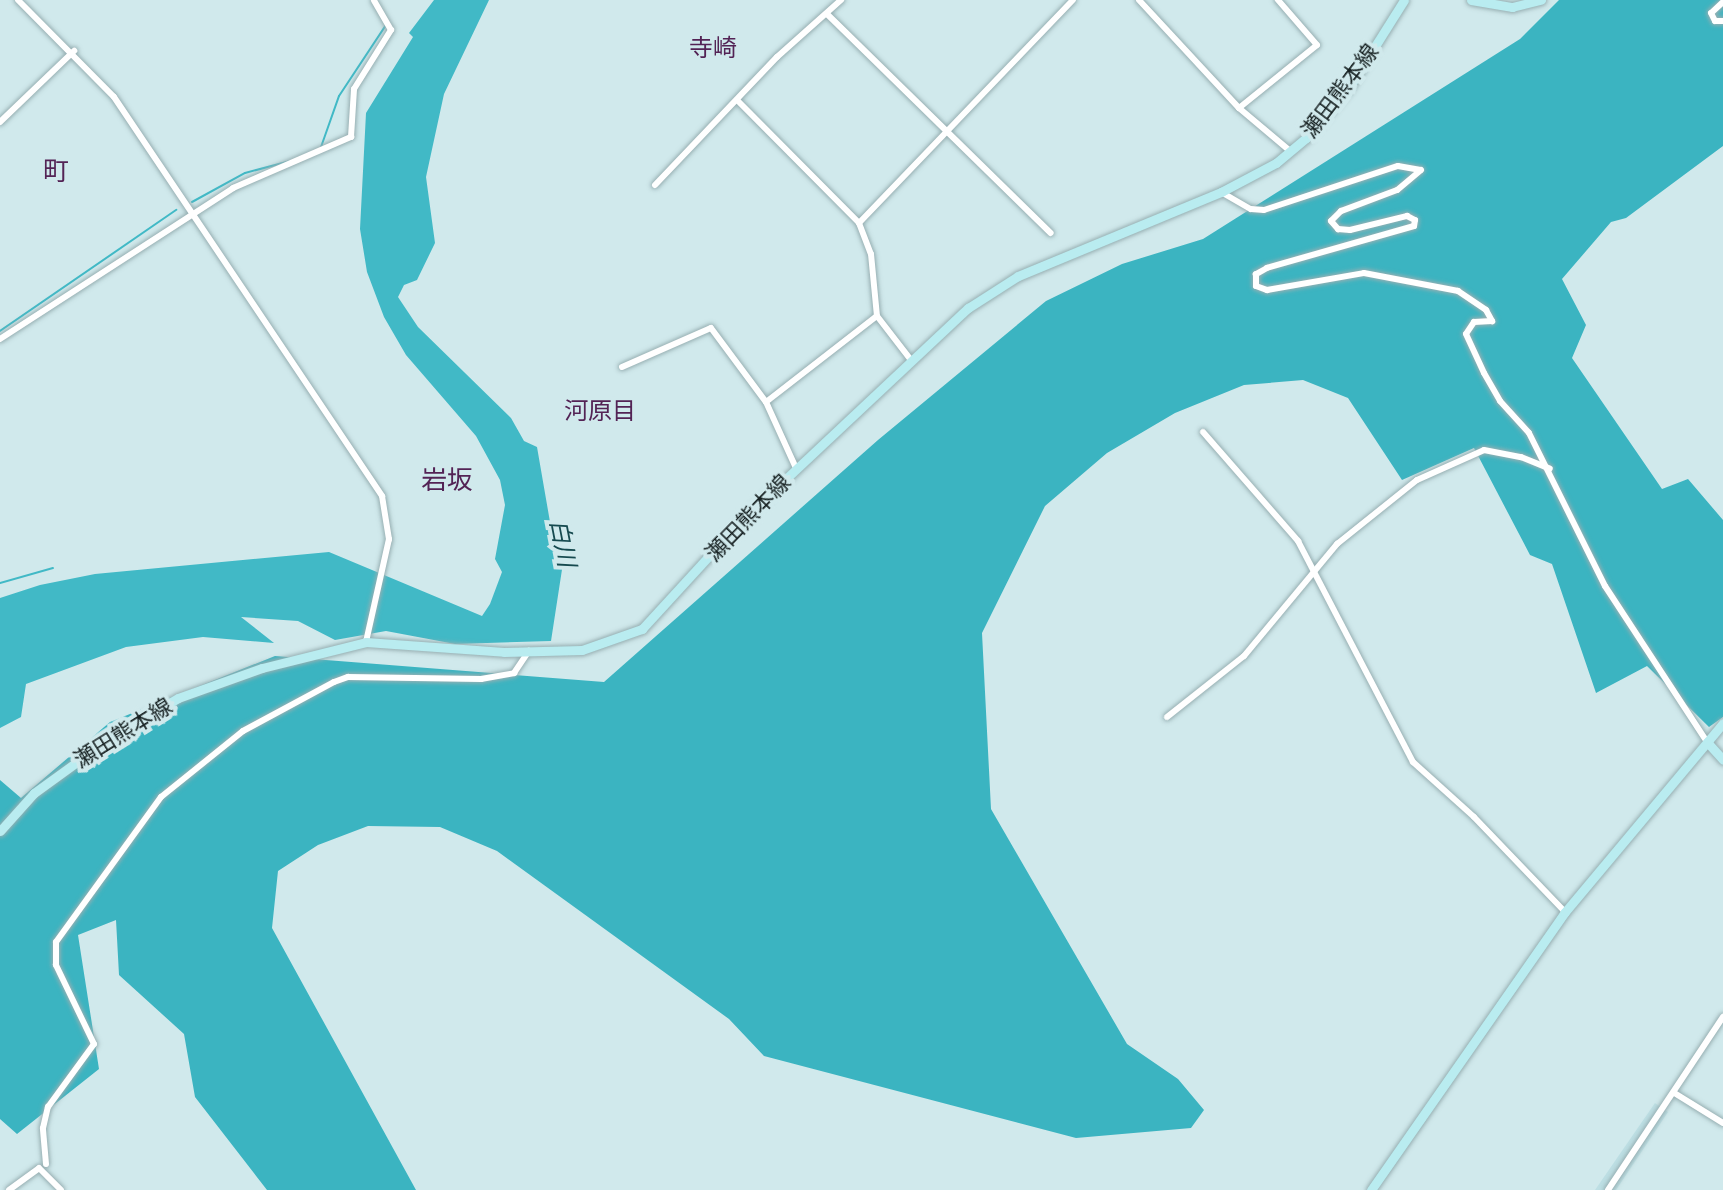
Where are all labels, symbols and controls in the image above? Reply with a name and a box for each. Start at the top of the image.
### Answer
district label: 寺崎 [689,34,737,62]
street label: 瀬田熊本線 [1296,39,1384,143]
district label: 町 [43,156,69,188]
district label: 河原目 [564,397,636,425]
district label: 岩坂 [421,465,473,497]
street label: 瀬田熊本線 [700,469,796,567]
water label: 白川 [544,517,582,569]
street label: 瀬田熊本線 [69,693,177,773]

